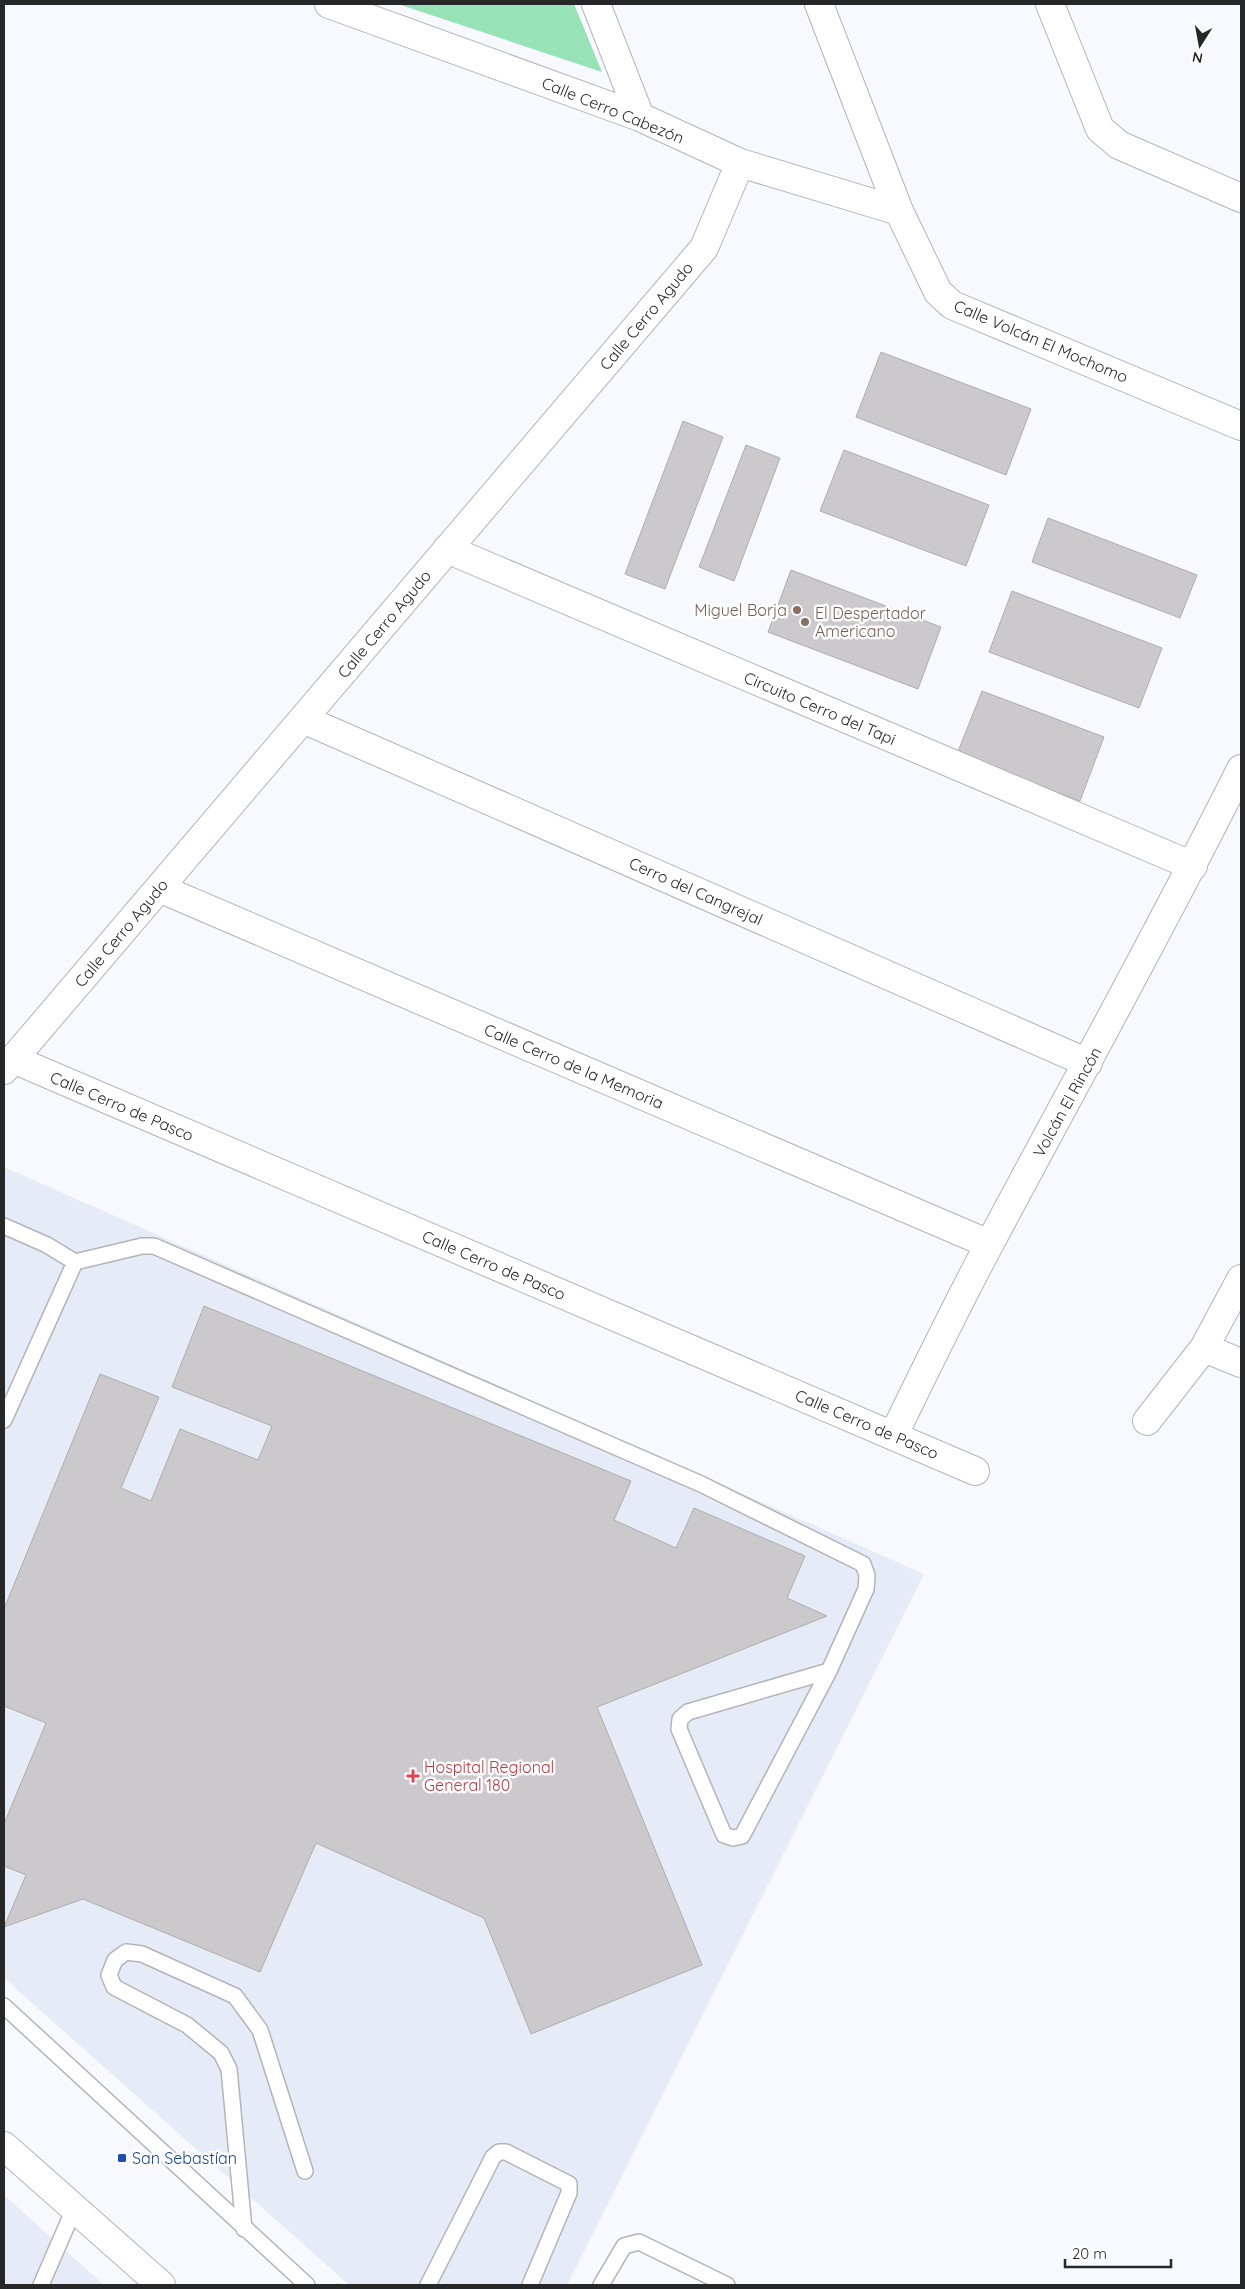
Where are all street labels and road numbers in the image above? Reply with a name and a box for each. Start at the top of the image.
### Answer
street label: Calle Cerro Cabezón [539,72,687,148]
street label: Calle Cerro Agudo [595,258,697,374]
street label: Calle Volcán El Mochomo [951,295,1131,387]
street label: Calle Cerro Agudo [333,566,435,682]
street label: Circuito Cerro del Tapi [741,667,899,749]
street label: Cerro del Cangrejal [626,853,766,929]
street label: Calle Cerro Agudo [70,875,172,991]
street label: Calle Cerro de la Memoria [481,1019,667,1113]
street label: Volcán El Rincón [1028,1043,1106,1161]
street label: Calle Cerro de Pasco [47,1067,197,1145]
street label: Calle Cerro de Pasco [419,1226,569,1304]
street label: Calle Cerro de Pasco [792,1385,942,1463]

